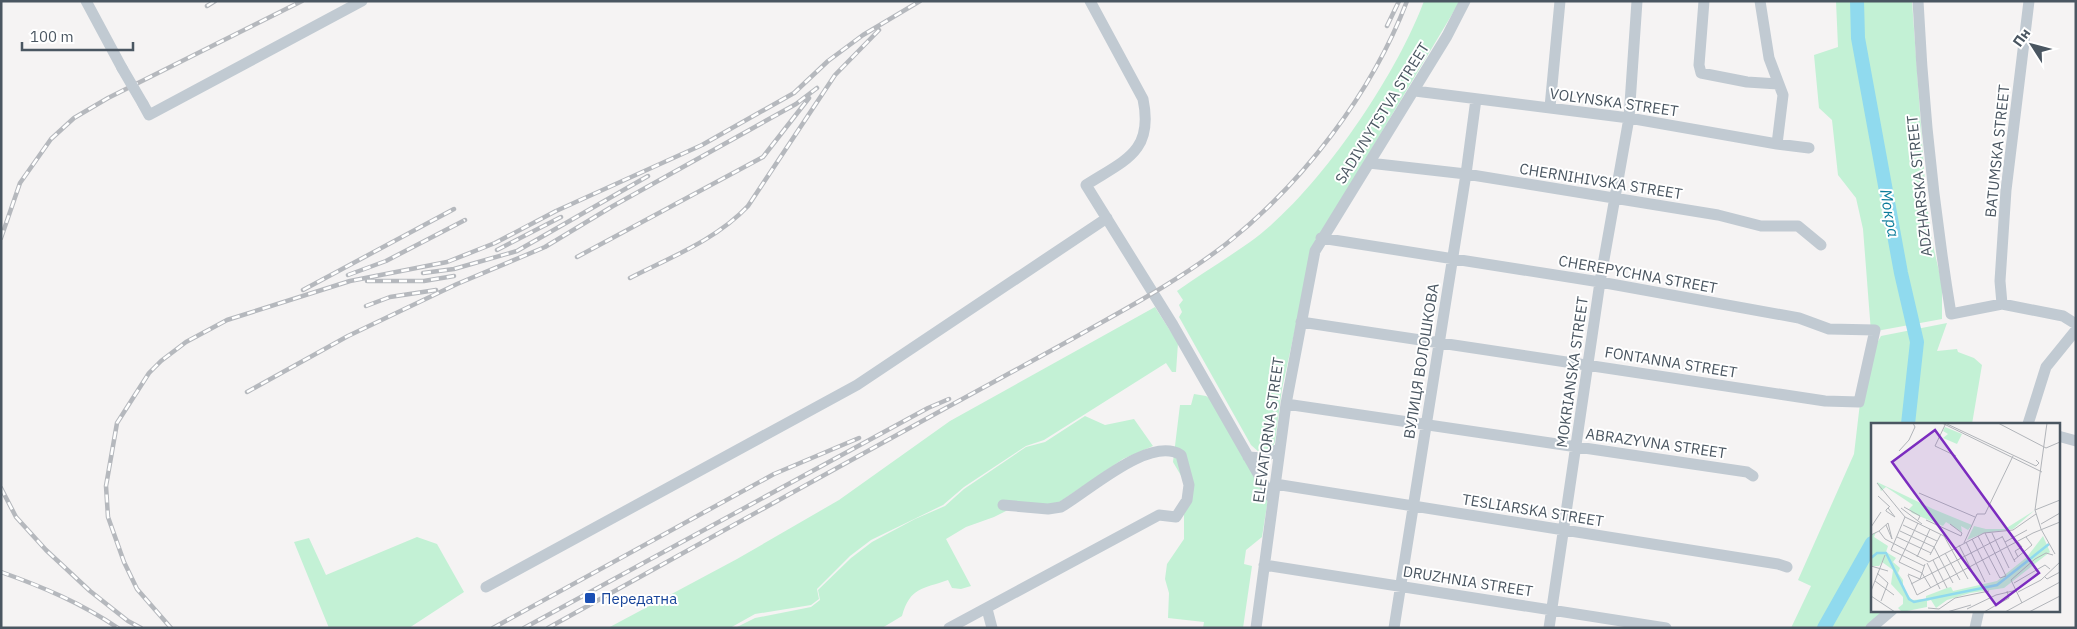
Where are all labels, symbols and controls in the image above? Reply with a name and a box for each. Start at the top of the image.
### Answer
scale bar [22,20,134,52]
north arrow [2007,20,2057,70]
text: Пн [2009,25,2034,50]
text: 100 m [30,27,74,46]
street label: SADIVNYTSTVA STREET [1331,38,1434,187]
street label: BATUMSKA STREET [1981,83,2013,218]
street label: VOLYNSKA STREET [1548,84,1680,120]
street label: ADZHARSKA STREET [1902,114,1936,258]
street label: CHERNIHIVSKA STREET [1518,159,1684,203]
water label: Мокра [1876,187,1904,239]
street label: CHEREPYCHNA STREET [1557,251,1719,297]
street label: ВУЛИЦЯ ВОЛОШКОВА [1399,281,1443,440]
street label: MOKRIANSKA STREET [1552,295,1592,449]
street label: FONTANNA STREET [1603,342,1739,382]
street label: ELEVATORNA STREET [1248,355,1288,504]
inset map [1871,423,2060,612]
street label: ABRAZYVNA STREET [1584,424,1728,462]
street label: TESLIARSKA STREET [1461,489,1605,531]
street label: DRUZHNIA STREET [1402,561,1535,601]
place label: Передатна [601,589,677,608]
marker: Передатна [583,591,597,605]

